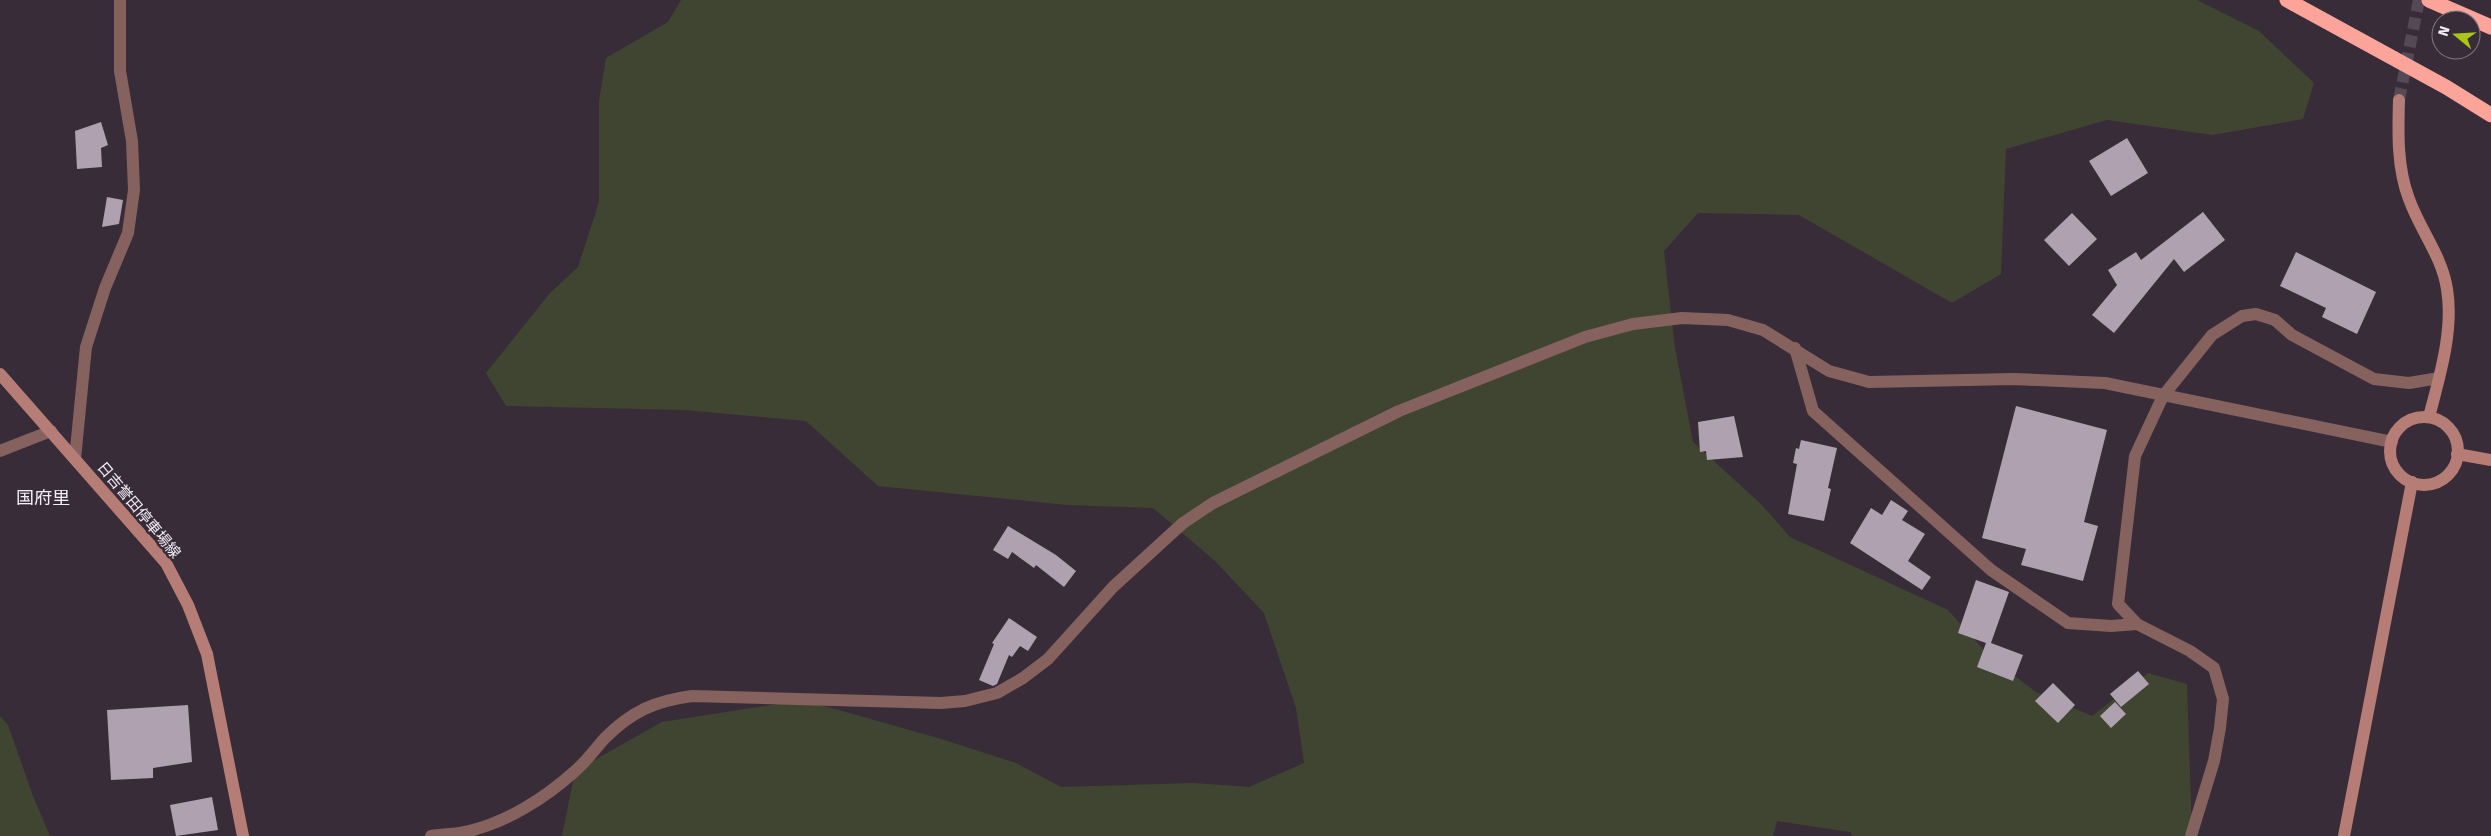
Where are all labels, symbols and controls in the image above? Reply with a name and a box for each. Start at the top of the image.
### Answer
north arrow [2431,10,2481,60]
text: N [2435,24,2454,38]
street label: 日吉誉田停車場線 [94,458,184,562]
district label: 国府里 [16,487,70,509]

